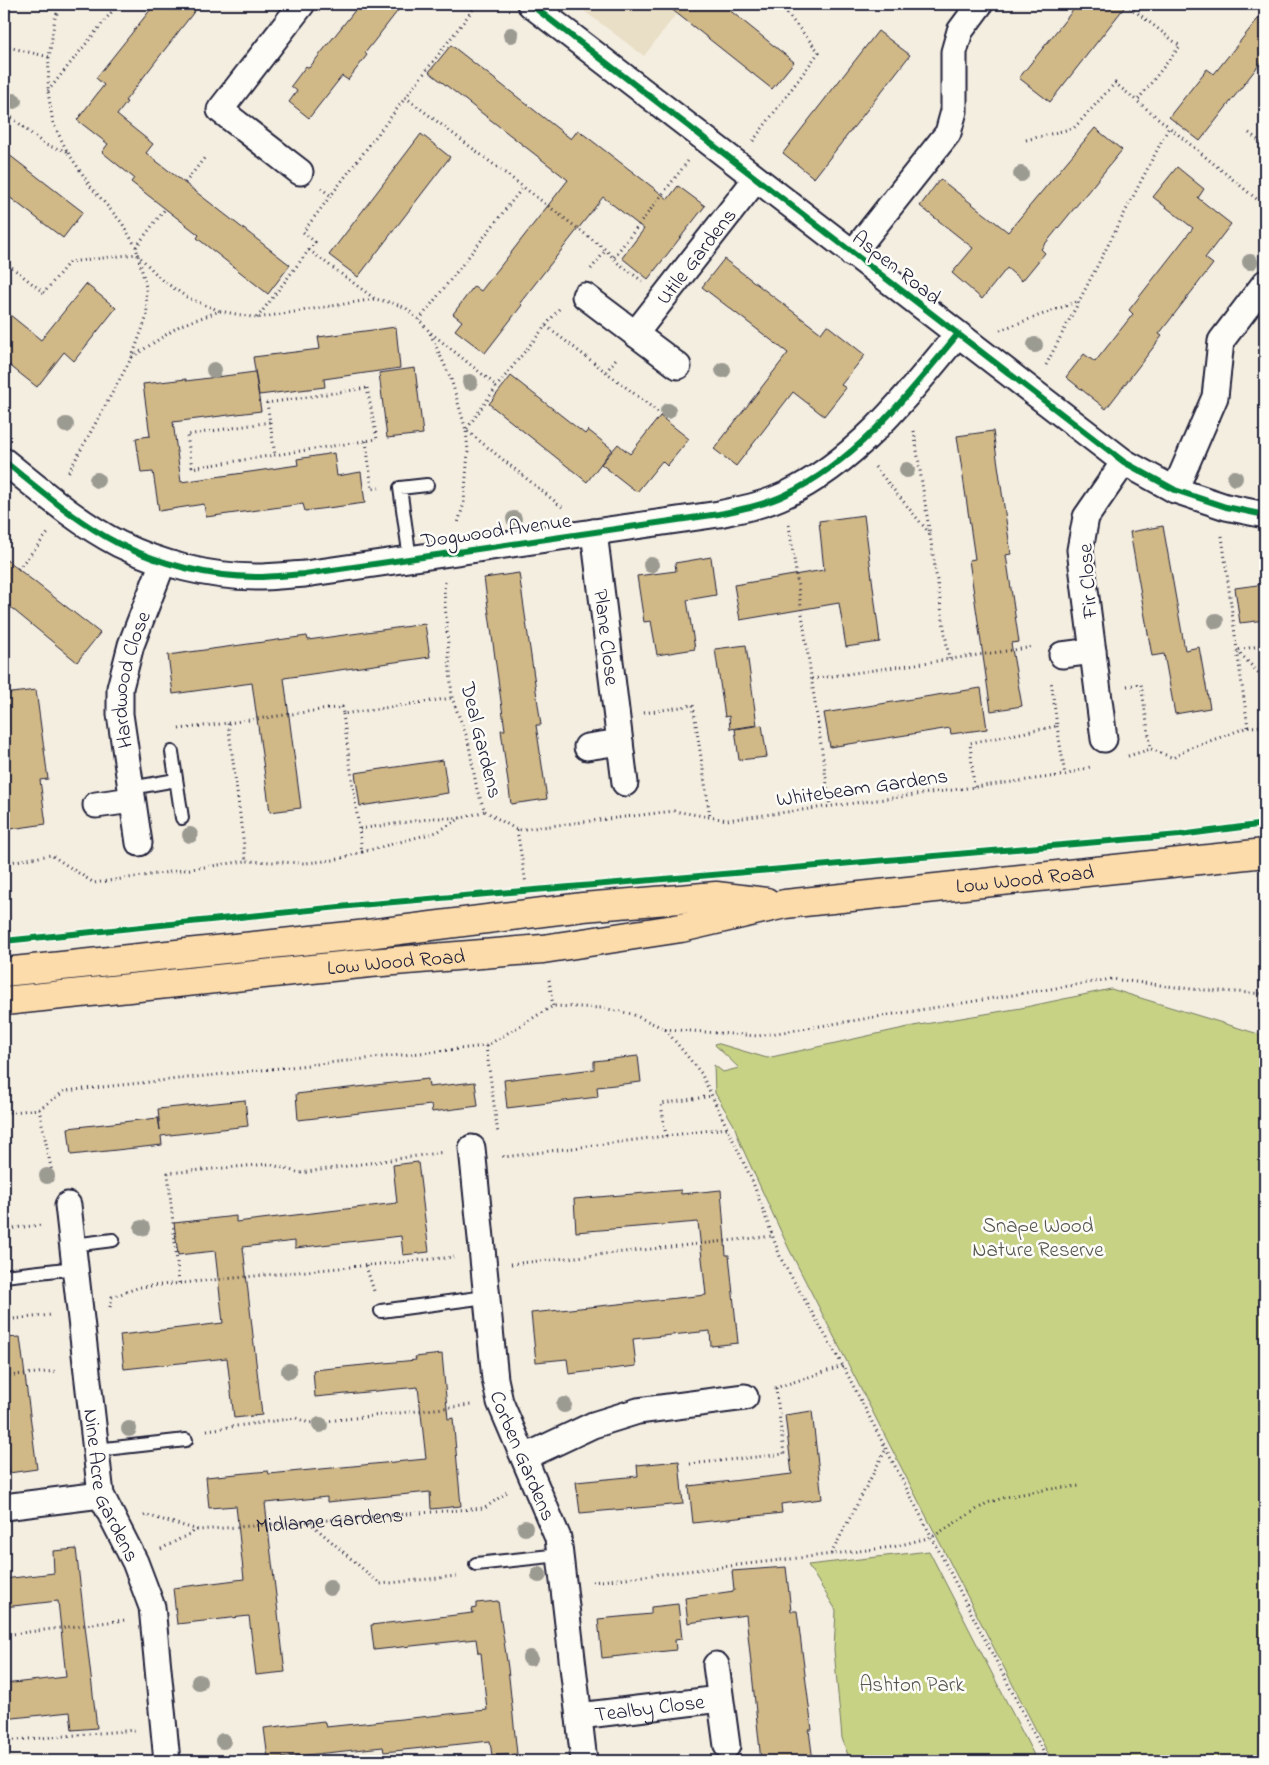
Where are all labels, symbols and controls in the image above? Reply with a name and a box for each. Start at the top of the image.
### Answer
street label: Utile Gardens [650,202,745,312]
street label: Aspen Road [845,224,947,313]
street label: Dogwood Avenue [418,507,574,559]
street label: Fir Close [1071,542,1107,620]
street label: Plane Close [584,588,626,688]
street label: Hardwood Close [106,607,160,750]
street label: Deal Gardens [451,679,509,801]
street label: Whitebeam Gardens [774,762,950,816]
street label: Low Wood Road [954,858,1096,903]
street label: Low Wood Road [326,942,467,984]
park label: Snape Wood Nature Reserve [972,1212,1104,1266]
street label: Corben Gardens [481,1389,562,1526]
street label: Nine Acre Gardens [74,1407,146,1568]
street label: Midlame Gardens [255,1501,404,1543]
park label: Ashton Park [859,1671,965,1701]
street label: Tealby Close [593,1688,707,1731]

